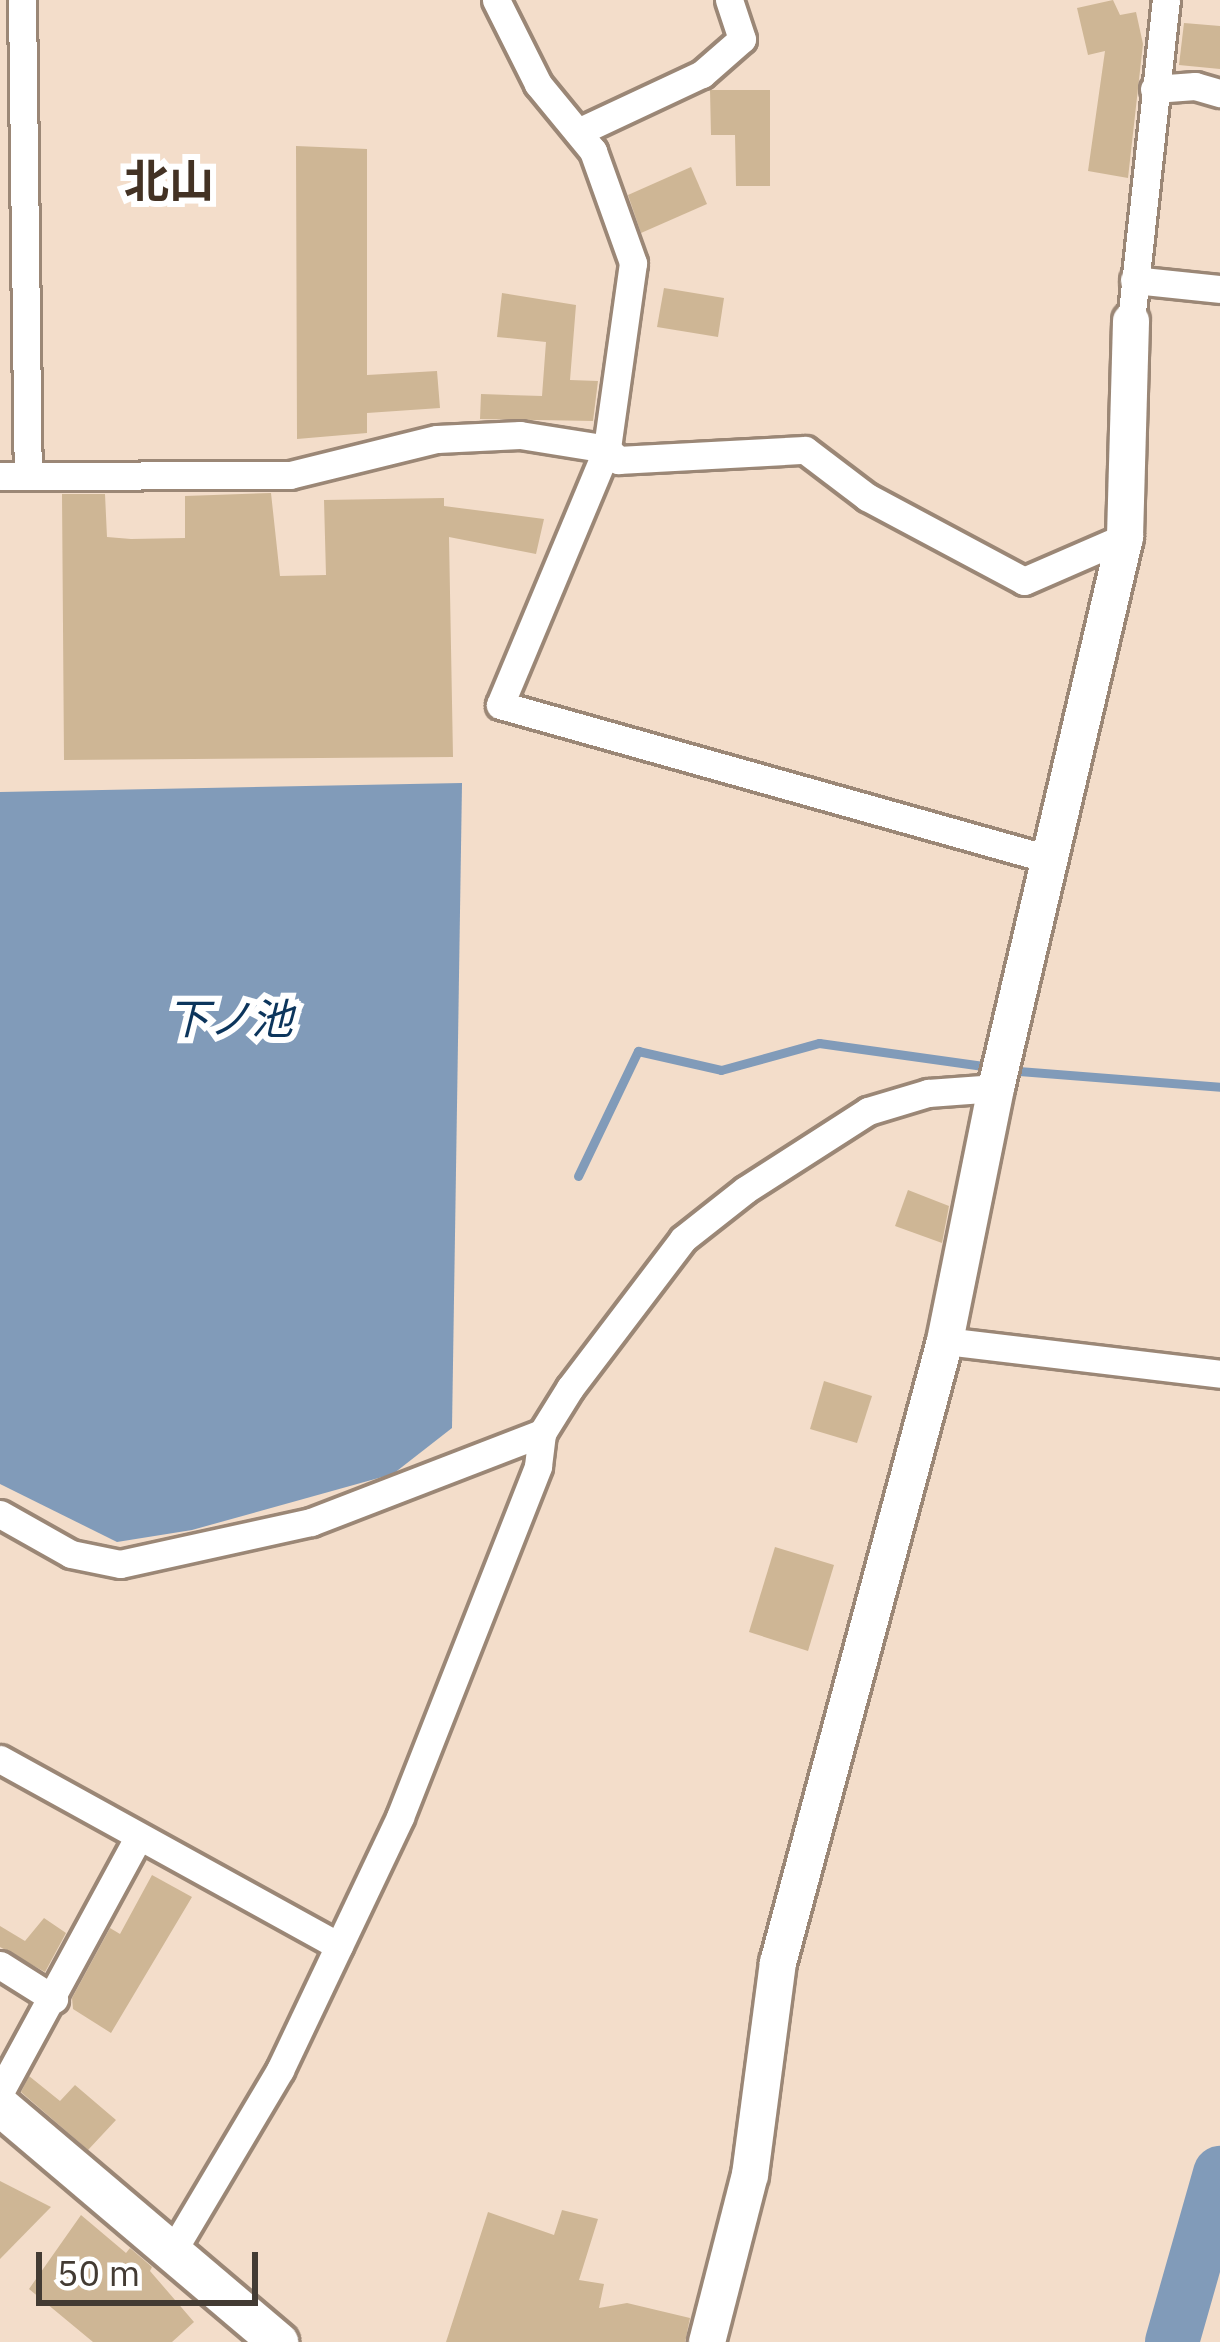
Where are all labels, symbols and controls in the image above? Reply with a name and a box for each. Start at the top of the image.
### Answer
district label: 北山 [124,154,214,208]
water label: 下ノ池 [167,994,293,1044]
scale bar [42,2228,264,2302]
text: 50 m [57,2249,140,2296]

